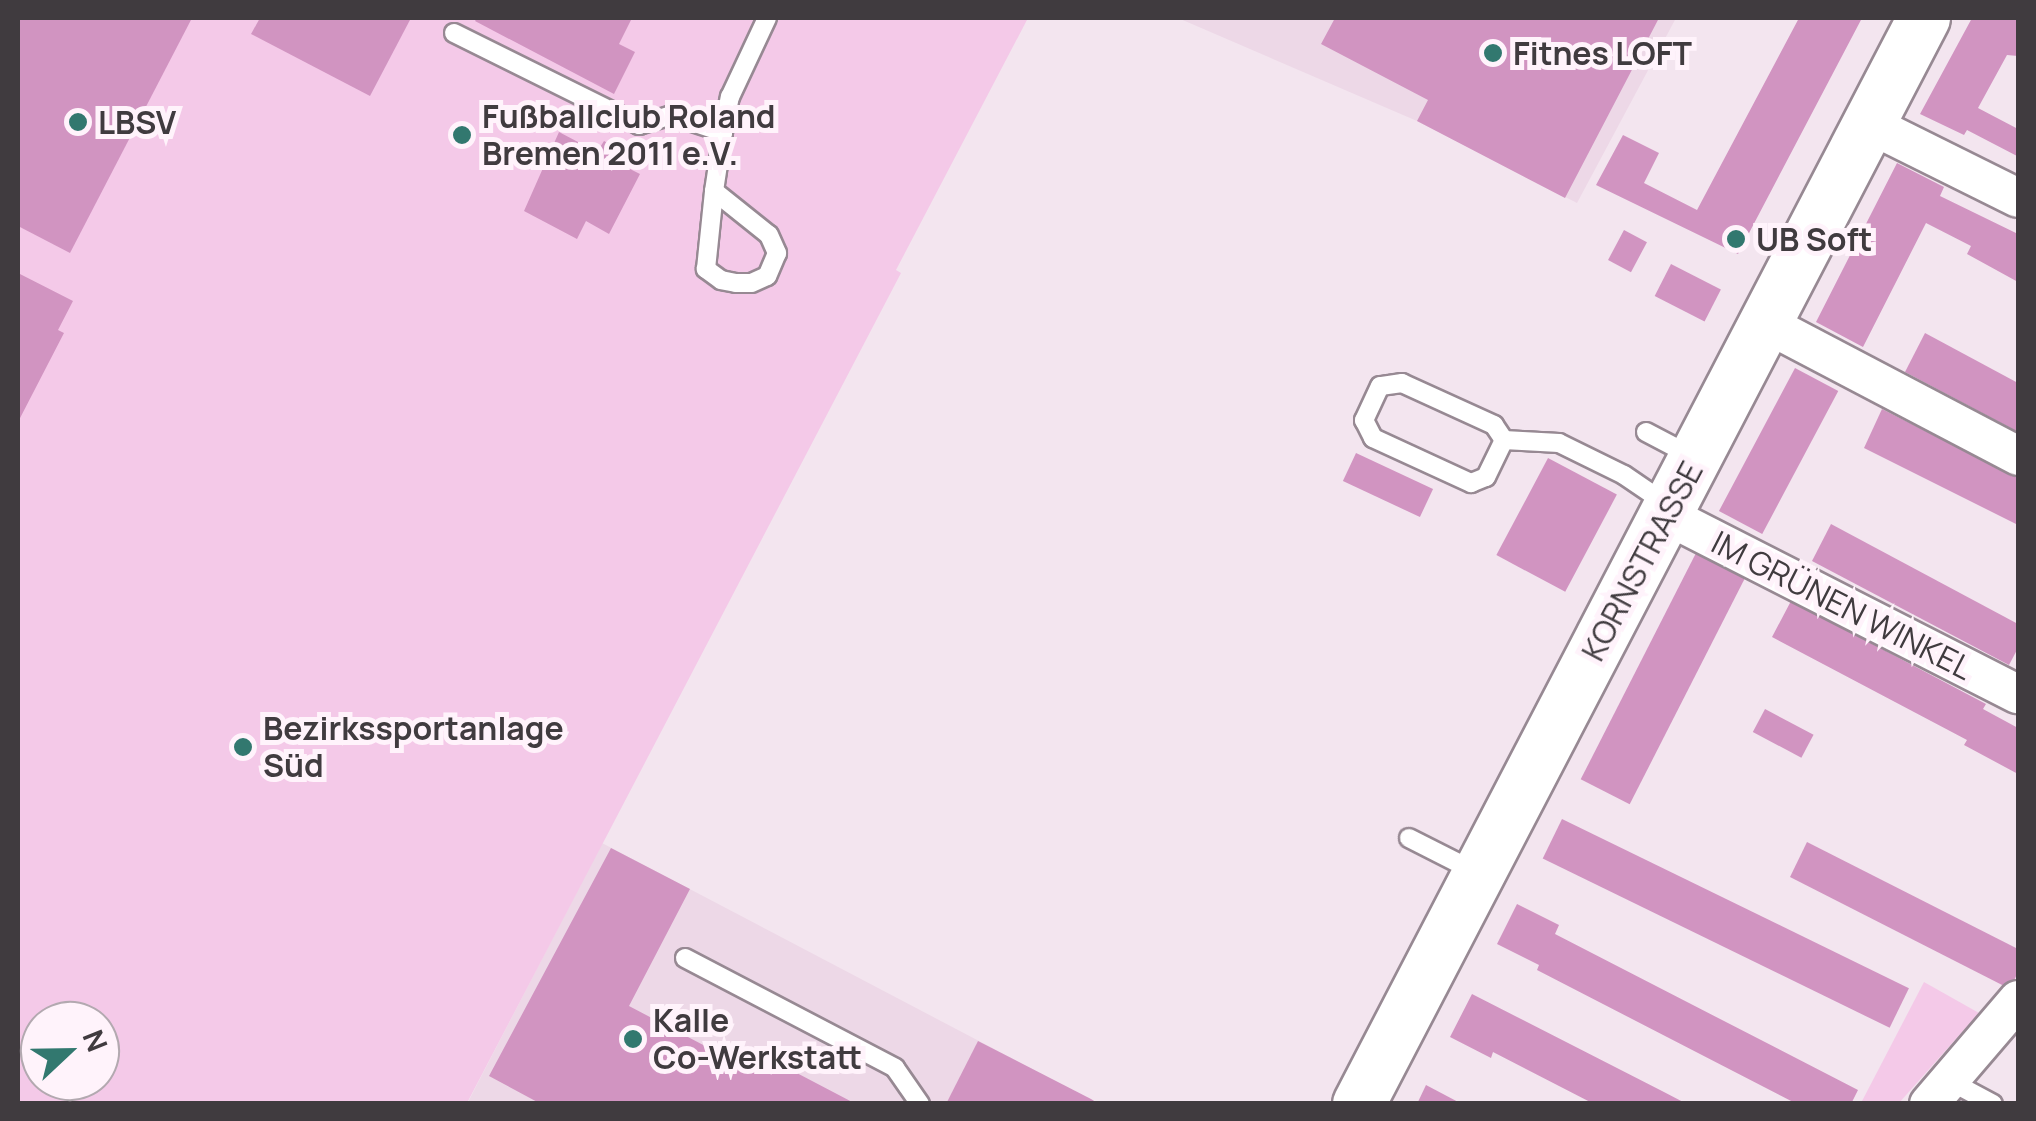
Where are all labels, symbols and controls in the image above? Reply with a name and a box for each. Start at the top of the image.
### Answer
place label: Fitnes LOFT [1513,34,1692,72]
marker: Fitnes LOFT [1482,42,1504,64]
place label: Fußballclub Roland Bremen 2011 e.V. [482,98,776,173]
place label: LBSV [98,103,176,141]
marker: LBSV [67,111,89,133]
marker: Fußballclub Roland Bremen 2011 e.V. [451,124,473,146]
place label: UB Soft [1756,220,1872,258]
marker: UB Soft [1725,228,1747,250]
street label: KORNSTRASSE [1573,455,1711,667]
street label: IM GRÜNEN WINKEL [1705,523,1979,687]
place label: Bezirkssportanlage Süd [263,710,564,785]
marker: Bezirkssportanlage Süd [232,736,254,758]
north arrow [20,1001,120,1101]
place label: Kalle Co-Werkstatt [653,1002,862,1077]
text: N [75,1024,117,1057]
marker: Kalle Co-Werkstatt [622,1028,644,1050]

